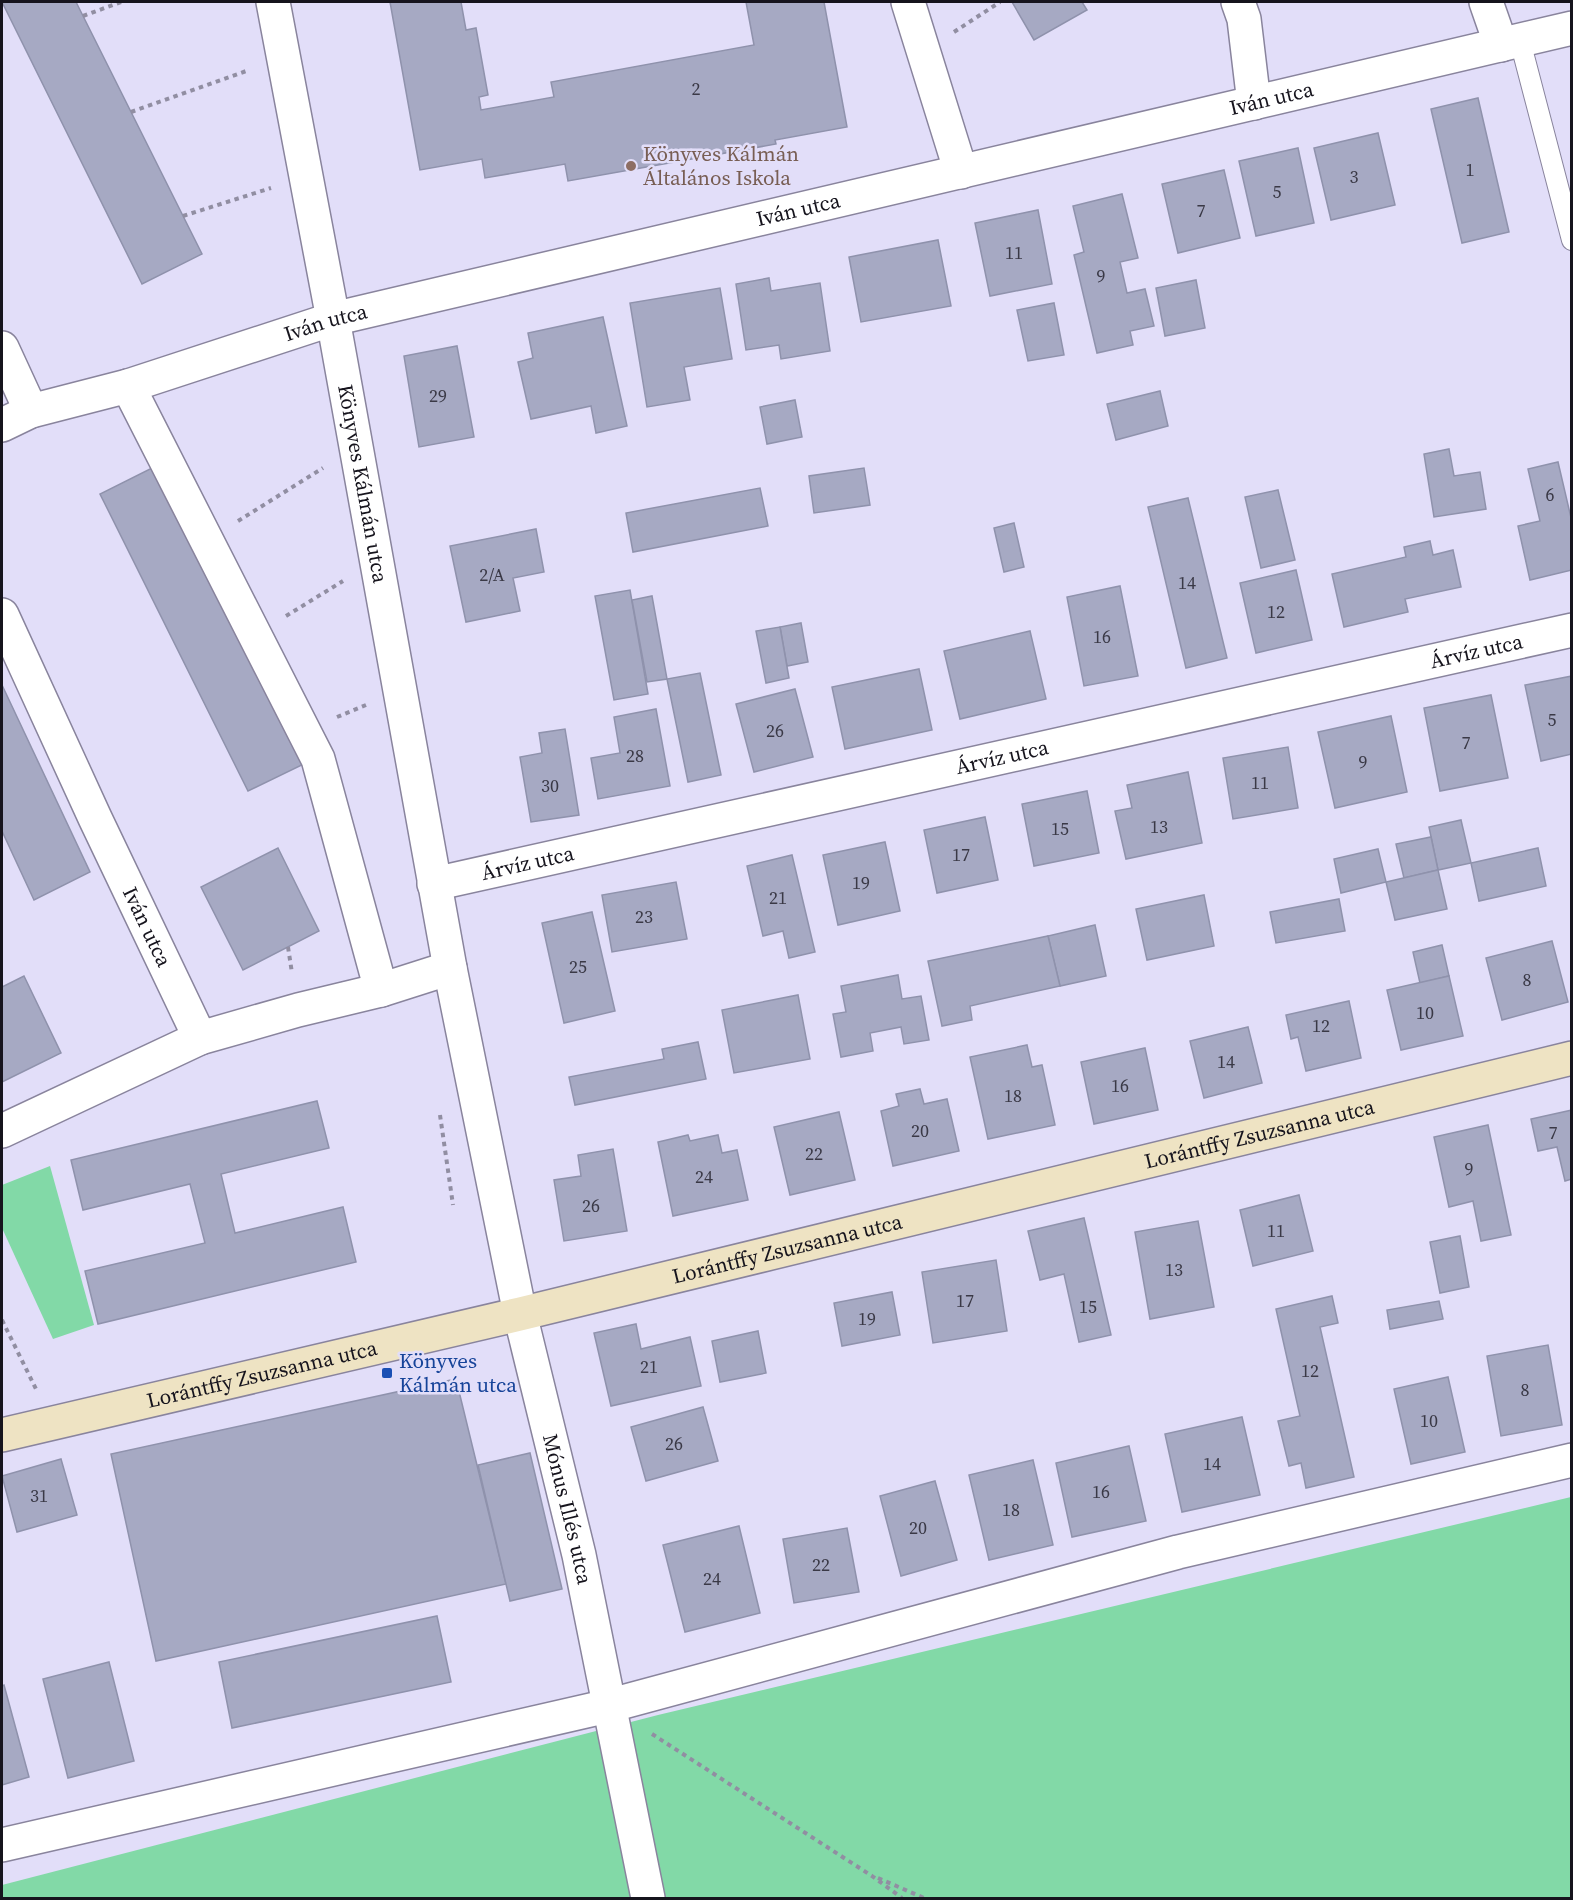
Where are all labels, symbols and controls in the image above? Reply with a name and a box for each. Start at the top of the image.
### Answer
street label: Iván utca [1226,74,1317,122]
house number: 2 [692,76,701,101]
place label: Könyves Kálmán Általános Iskola [643,139,799,192]
house number: 1 [1466,157,1475,182]
marker: Könyves Kálmán Általános Iskola [624,159,638,173]
house number: 3 [1350,164,1359,189]
house number: 5 [1273,179,1282,204]
street label: Iván utca [753,185,843,233]
house number: 7 [1197,198,1206,223]
house number: 11 [1005,240,1023,265]
house number: 9 [1097,263,1106,288]
street label: Iván utca [280,296,370,348]
street label: Könyves Kálmán utca [331,382,395,585]
house number: 29 [429,383,447,408]
house number: 6 [1546,482,1555,507]
house number: 2/A [479,562,505,587]
house number: 14 [1178,570,1196,595]
house number: 12 [1267,599,1285,624]
house number: 16 [1093,624,1111,649]
street label: Árvíz utca [1427,626,1526,675]
house number: 5 [1548,707,1557,732]
house number: 26 [766,718,784,743]
house number: 7 [1462,730,1471,755]
street label: Árvíz utca [953,732,1051,781]
house number: 28 [626,743,644,768]
house number: 9 [1359,749,1368,774]
house number: 11 [1251,770,1269,795]
house number: 30 [541,773,559,798]
house number: 13 [1150,814,1168,839]
house number: 15 [1051,816,1069,841]
street label: Árvíz utca [478,838,577,887]
house number: 17 [952,842,970,867]
house number: 19 [852,870,870,895]
street label: Iván utca [116,882,179,972]
house number: 21 [769,885,787,910]
house number: 23 [635,904,653,929]
house number: 25 [569,954,587,979]
house number: 8 [1523,967,1532,992]
house number: 10 [1416,1000,1434,1025]
house number: 12 [1312,1013,1330,1038]
house number: 14 [1217,1049,1235,1074]
house number: 16 [1111,1073,1129,1098]
house number: 18 [1004,1083,1022,1108]
street label: Lorántffy Zsuzsanna utca [1141,1092,1378,1176]
house number: 20 [911,1118,929,1143]
house number: 7 [1549,1120,1558,1145]
house number: 22 [805,1141,823,1166]
house number: 9 [1465,1156,1474,1181]
house number: 24 [695,1164,713,1189]
house number: 26 [582,1193,600,1218]
street label: Lorántffy Zsuzsanna utca [669,1206,905,1290]
house number: 11 [1267,1218,1285,1243]
house number: 13 [1165,1257,1183,1282]
house number: 17 [956,1288,974,1313]
house number: 15 [1079,1294,1097,1319]
house number: 19 [858,1306,876,1331]
street label: Lorántffy Zsuzsanna utca [144,1333,380,1415]
place label: Könyves Kálmán utca [399,1346,517,1399]
house number: 21 [640,1354,658,1379]
house number: 12 [1301,1358,1319,1383]
marker: Könyves Kálmán utca [380,1366,394,1380]
house number: 8 [1521,1377,1530,1402]
house number: 10 [1420,1408,1438,1433]
street label: Mónus Illés utca [536,1431,600,1587]
house number: 26 [665,1431,683,1456]
house number: 14 [1203,1451,1221,1476]
house number: 16 [1092,1479,1110,1504]
house number: 31 [30,1483,48,1508]
house number: 18 [1002,1497,1020,1522]
house number: 20 [909,1515,927,1540]
house number: 22 [812,1552,830,1577]
house number: 24 [703,1566,721,1591]

